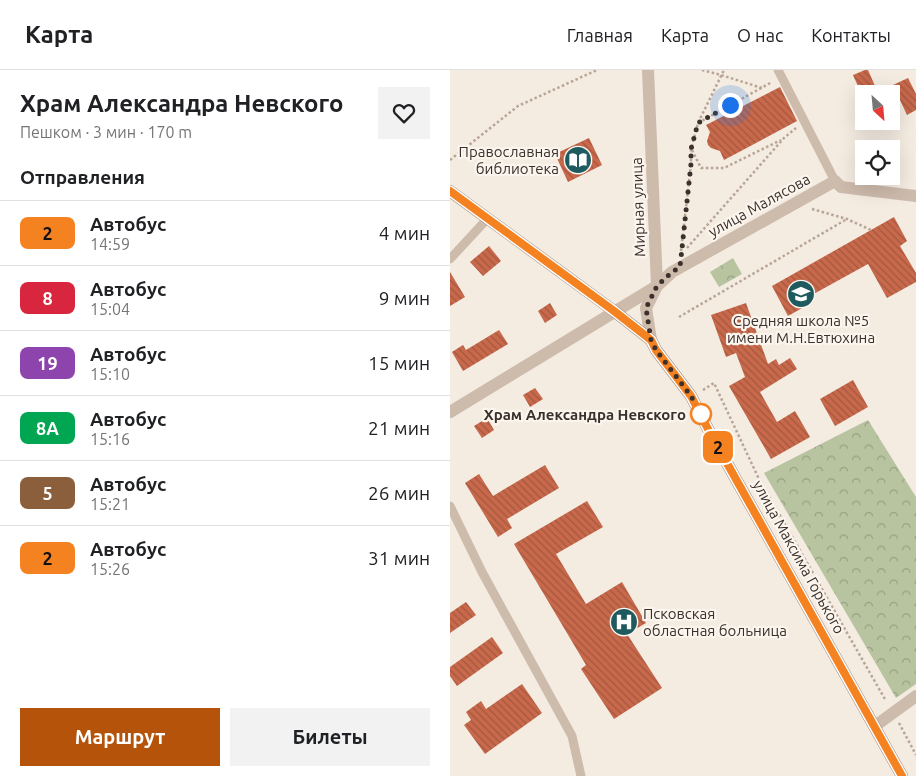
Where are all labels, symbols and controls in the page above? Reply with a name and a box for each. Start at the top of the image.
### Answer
text: Карта [25,21,93,48]
text: Главная [567,25,633,45]
text: Карта [661,25,709,45]
text: О нас [737,25,783,45]
text: Контакты [811,25,891,45]
north arrow [855,85,900,130]
map controls [855,85,900,185]
button: heart [378,87,430,139]
text: Храм Александра Невского [20,90,343,117]
your location [718,93,743,118]
text: Пешком · 3 мин · 170 m [20,123,192,141]
button: locate [855,140,900,185]
place label: Православная библиотека [459,143,559,177]
library icon: Православная библиотека [563,145,593,175]
street label: Мирная улица [628,157,648,257]
text: Отправления [20,166,145,188]
street label: улица Малясова [705,170,813,240]
text: Автобус [90,213,166,235]
text: 4 мин [379,222,430,244]
text: 2 [42,223,53,243]
text: 14:59 [90,235,130,253]
text: Автобус [90,278,166,300]
school or university icon: Средняя школа №5 имени М.Н.Евтюхина [786,279,816,309]
text: 9 мин [379,287,430,309]
text: 8 [42,288,53,308]
text: 15:04 [90,300,130,318]
place label: Средняя школа №5 имени М.Н.Евтюхина [727,312,875,346]
text: Автобус [90,343,166,365]
text: 15 мин [368,352,430,374]
text: 19 [37,353,58,373]
text: 15:10 [90,365,130,383]
marker: Храм Александра Невского [690,403,712,425]
place label: Храм Александра Невского [484,406,686,423]
text: Автобус [90,408,166,430]
text: 21 мин [368,417,430,439]
text: 8А [36,418,59,438]
text: 15:16 [90,430,130,448]
line badge: 2 [702,431,734,463]
text: 2 [713,437,723,457]
text: Автобус [90,473,166,495]
street label: улица Максима Горького [750,477,848,637]
text: 26 мин [368,482,430,504]
text: 5 [42,483,53,503]
text: 15:21 [90,495,130,513]
text: Автобус [90,538,166,560]
text: 31 мин [368,547,430,569]
text: 2 [42,548,53,568]
text: 15:26 [90,560,130,578]
place label: Псковская областная больница [643,605,787,639]
hospital icon: Псковская областная больница [609,607,639,637]
button: Маршрут [20,708,220,766]
button: Билеты [230,708,430,766]

